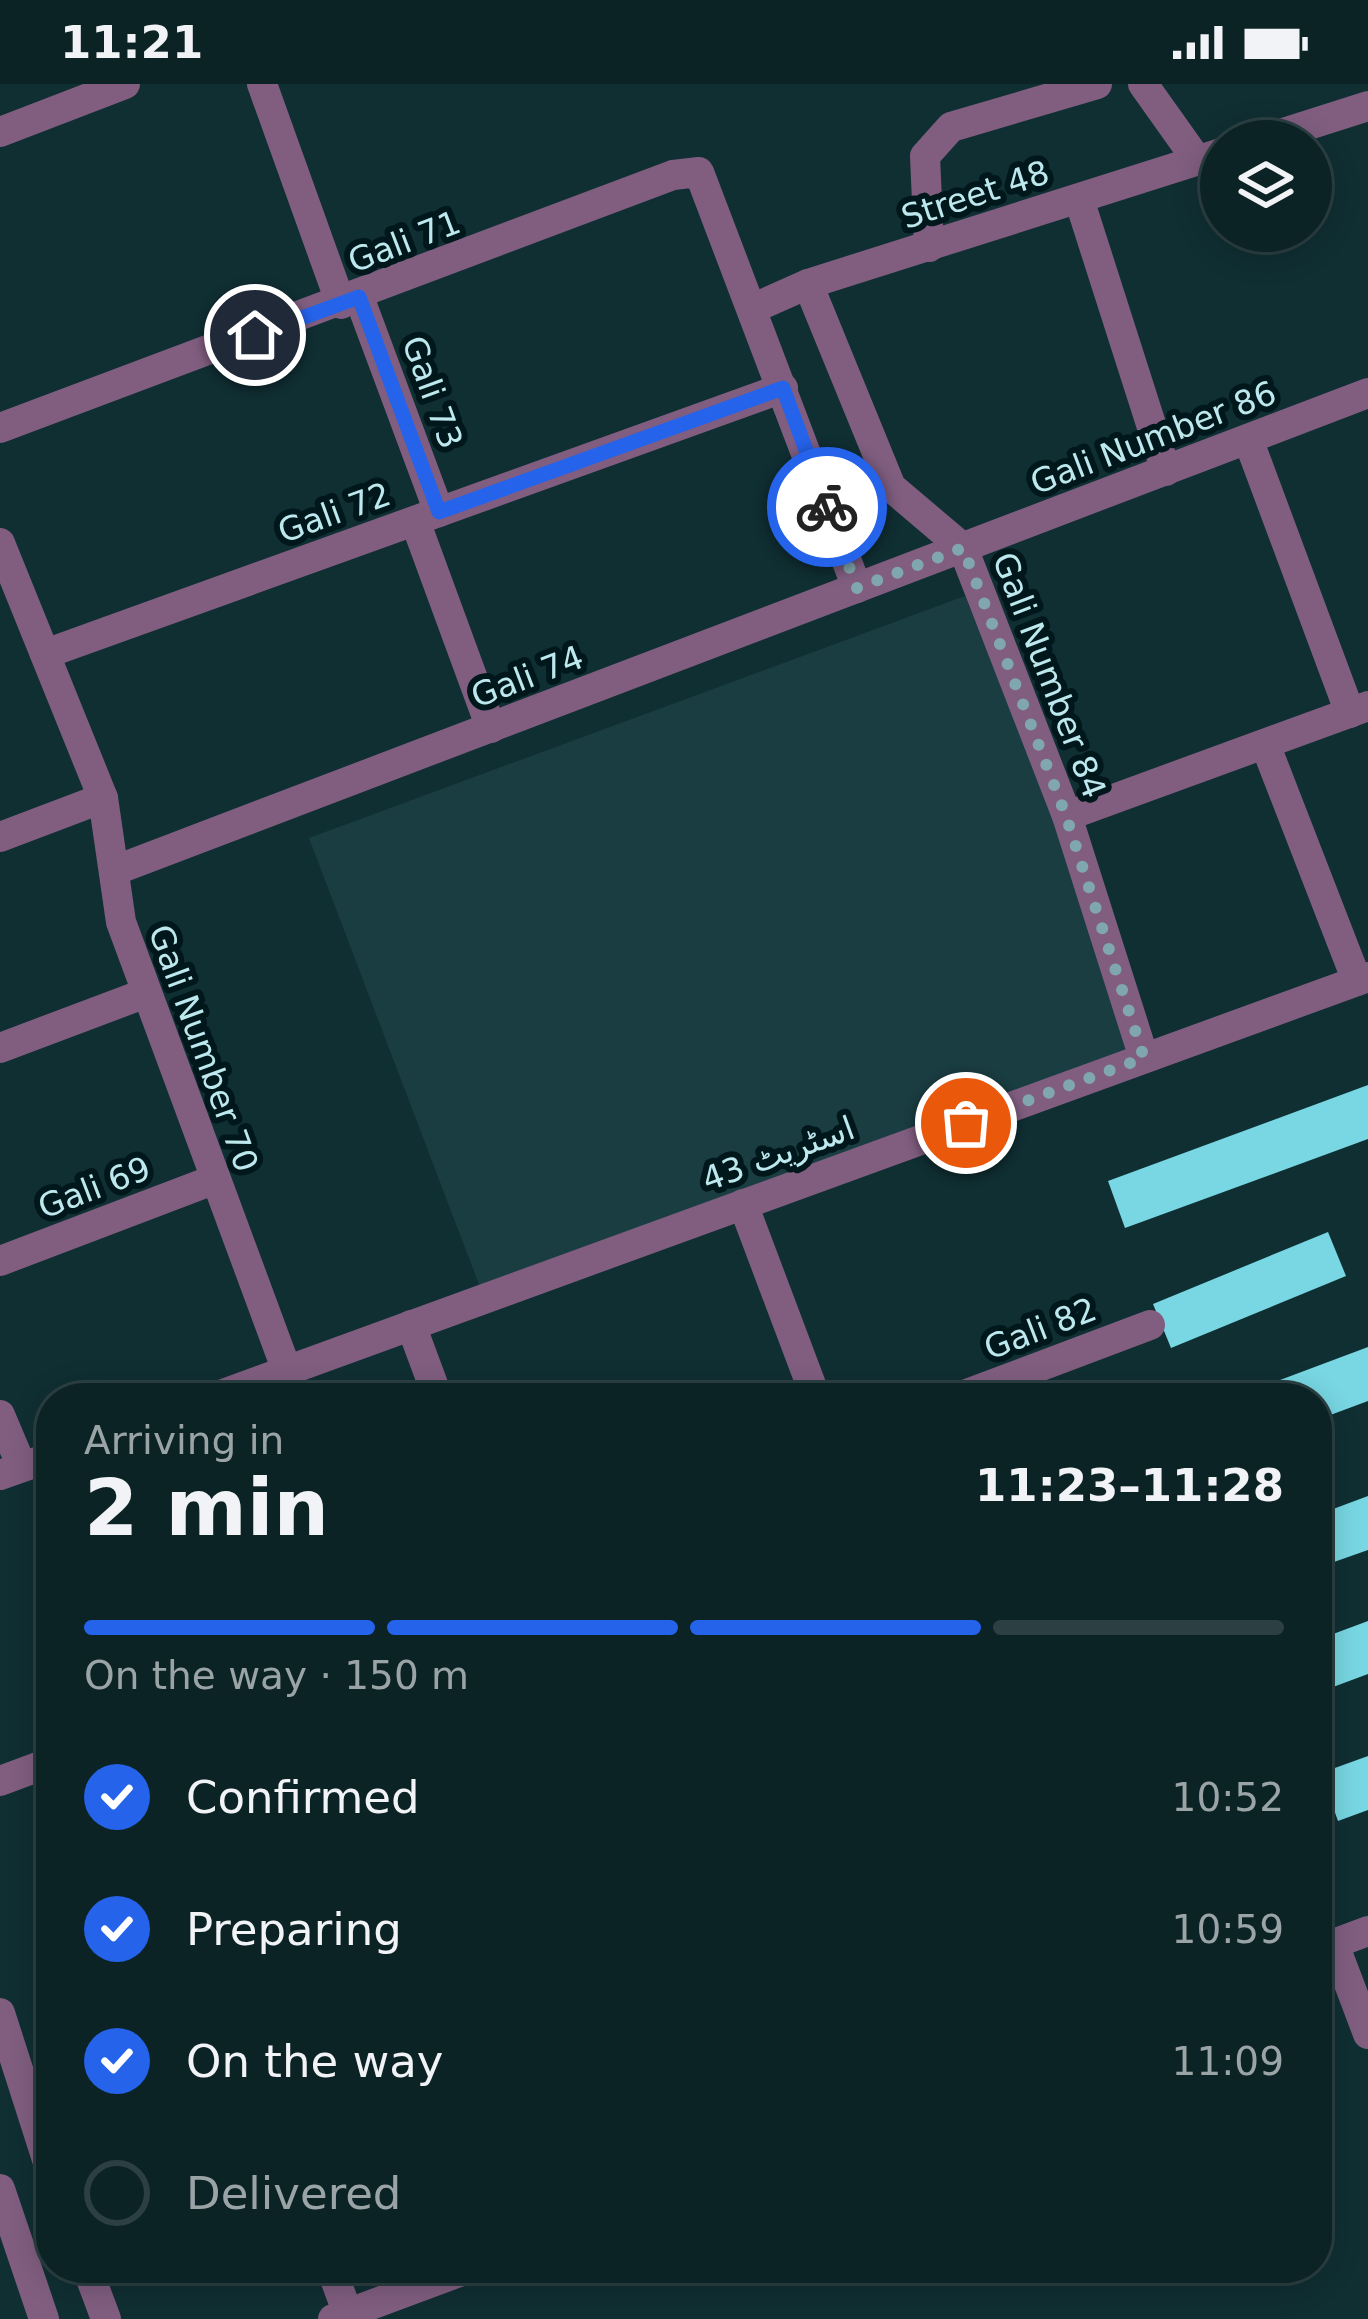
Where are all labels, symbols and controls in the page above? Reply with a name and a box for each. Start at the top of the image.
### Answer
text: 11:21 [60,16,203,69]
map controls [1200,120,1332,252]
button: layers [1200,120,1332,252]
street label: Street 48 [896,152,1054,237]
street label: Gali 71 [343,202,466,281]
pin [204,284,306,386]
icon: home [222,302,288,368]
street label: Gali 73 [394,331,471,454]
street label: Gali Number 86 [1025,373,1281,502]
courier [767,447,887,567]
street label: Gali 72 [273,474,396,551]
icon: bike [794,474,860,540]
street label: Gali Number 84 [985,547,1114,803]
street label: Gali 74 [466,637,589,716]
street label: Gali Number 70 [141,919,266,1177]
pin [915,1072,1017,1174]
icon: bag [933,1090,999,1156]
street label: اسٹریٹ 43 [697,1108,860,1199]
street label: Gali 69 [33,1148,156,1227]
street label: Gali 82 [979,1289,1102,1368]
text: Arriving in [84,1418,284,1463]
text: 11:23–11:28 [975,1459,1284,1512]
text: 2 min [84,1463,329,1553]
text: On the way · 150 m [84,1653,469,1698]
icon: check [84,1764,150,1830]
text: Confirmed [186,1771,420,1824]
text: 10:52 [1172,1775,1284,1820]
icon: check [84,1896,150,1962]
text: Preparing [186,1903,402,1956]
text: 10:59 [1172,1907,1284,1952]
icon: check [84,2028,150,2094]
text: On the way [186,2035,443,2088]
text: 11:09 [1172,2039,1284,2084]
text: Delivered [186,2167,401,2220]

